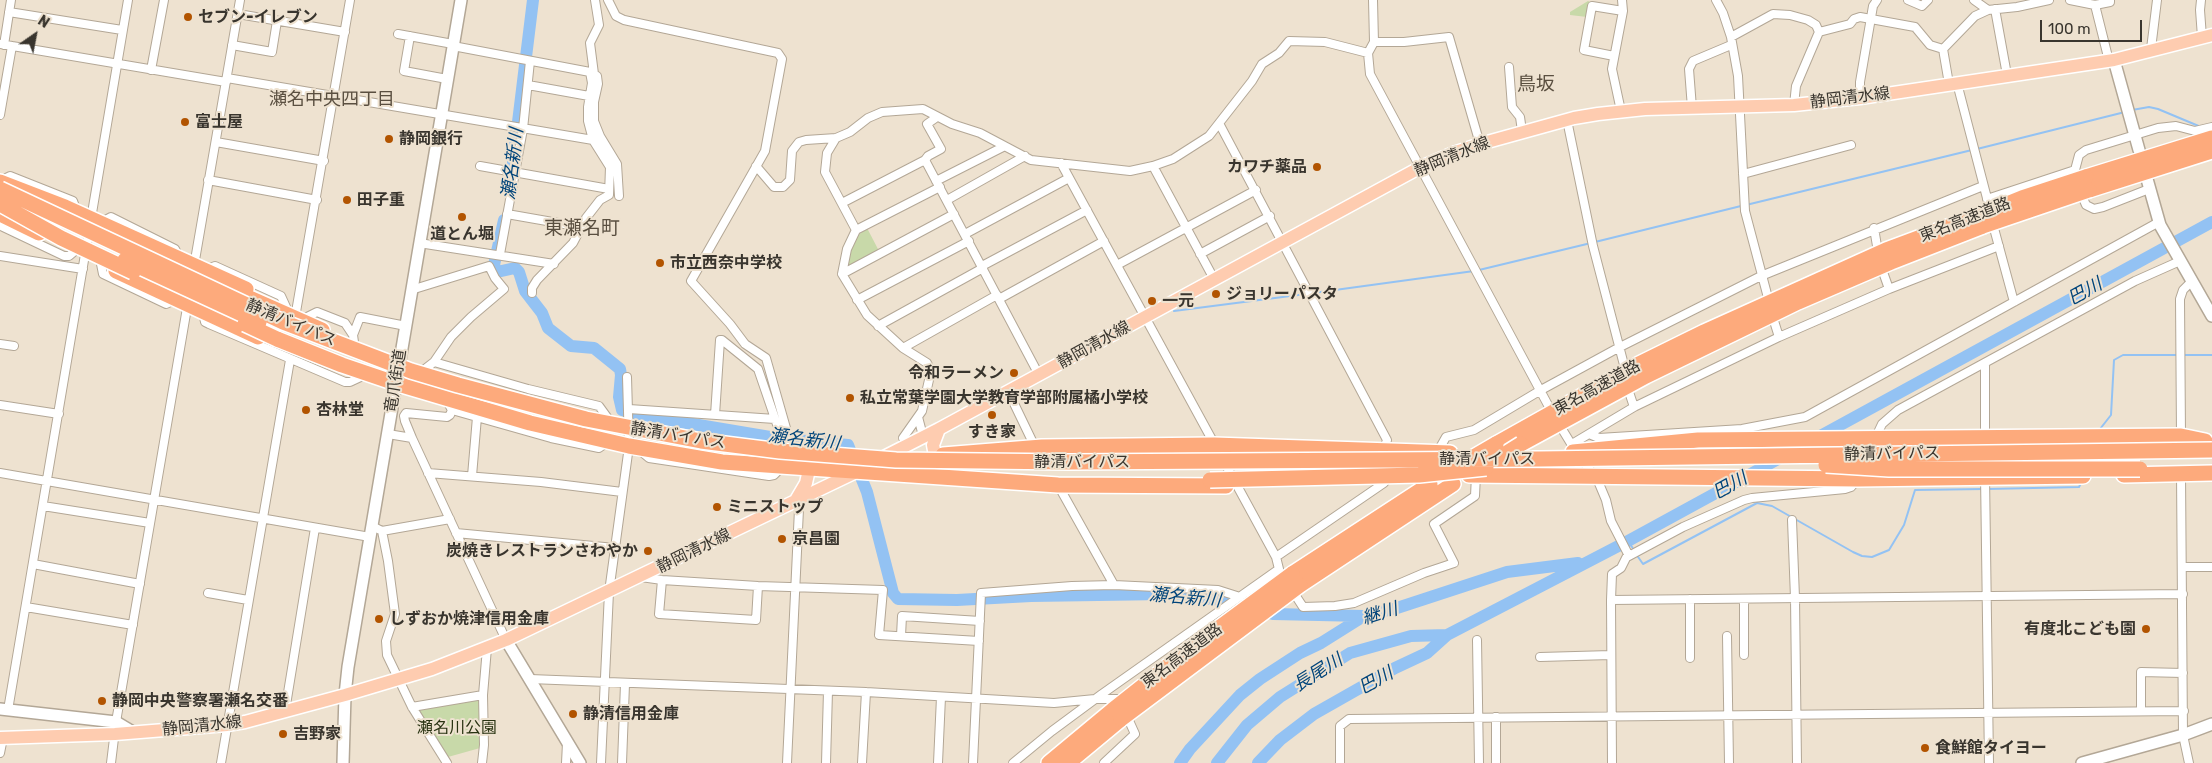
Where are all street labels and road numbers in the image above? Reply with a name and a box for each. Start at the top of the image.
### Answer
street label: 静岡清水線 [1809,84,1891,112]
street label: 静岡清水線 [1411,133,1493,181]
street label: 東名高速道路 [1917,194,2013,246]
street label: 静清バイパス [243,295,339,351]
street label: 静岡清水線 [1054,317,1134,373]
street label: 竜爪街道 [382,348,410,414]
street label: 東名高速道路 [1550,356,1644,420]
street label: 静清バイパス [629,419,727,453]
street label: 静清バイパス [1844,444,1940,464]
street label: 静清バイパス [1439,449,1535,469]
street label: 静清バイパス [1034,452,1130,472]
street label: 静岡清水線 [654,525,734,577]
street label: 東名高速道路 [1138,619,1226,693]
street label: 静岡清水線 [161,712,243,740]

